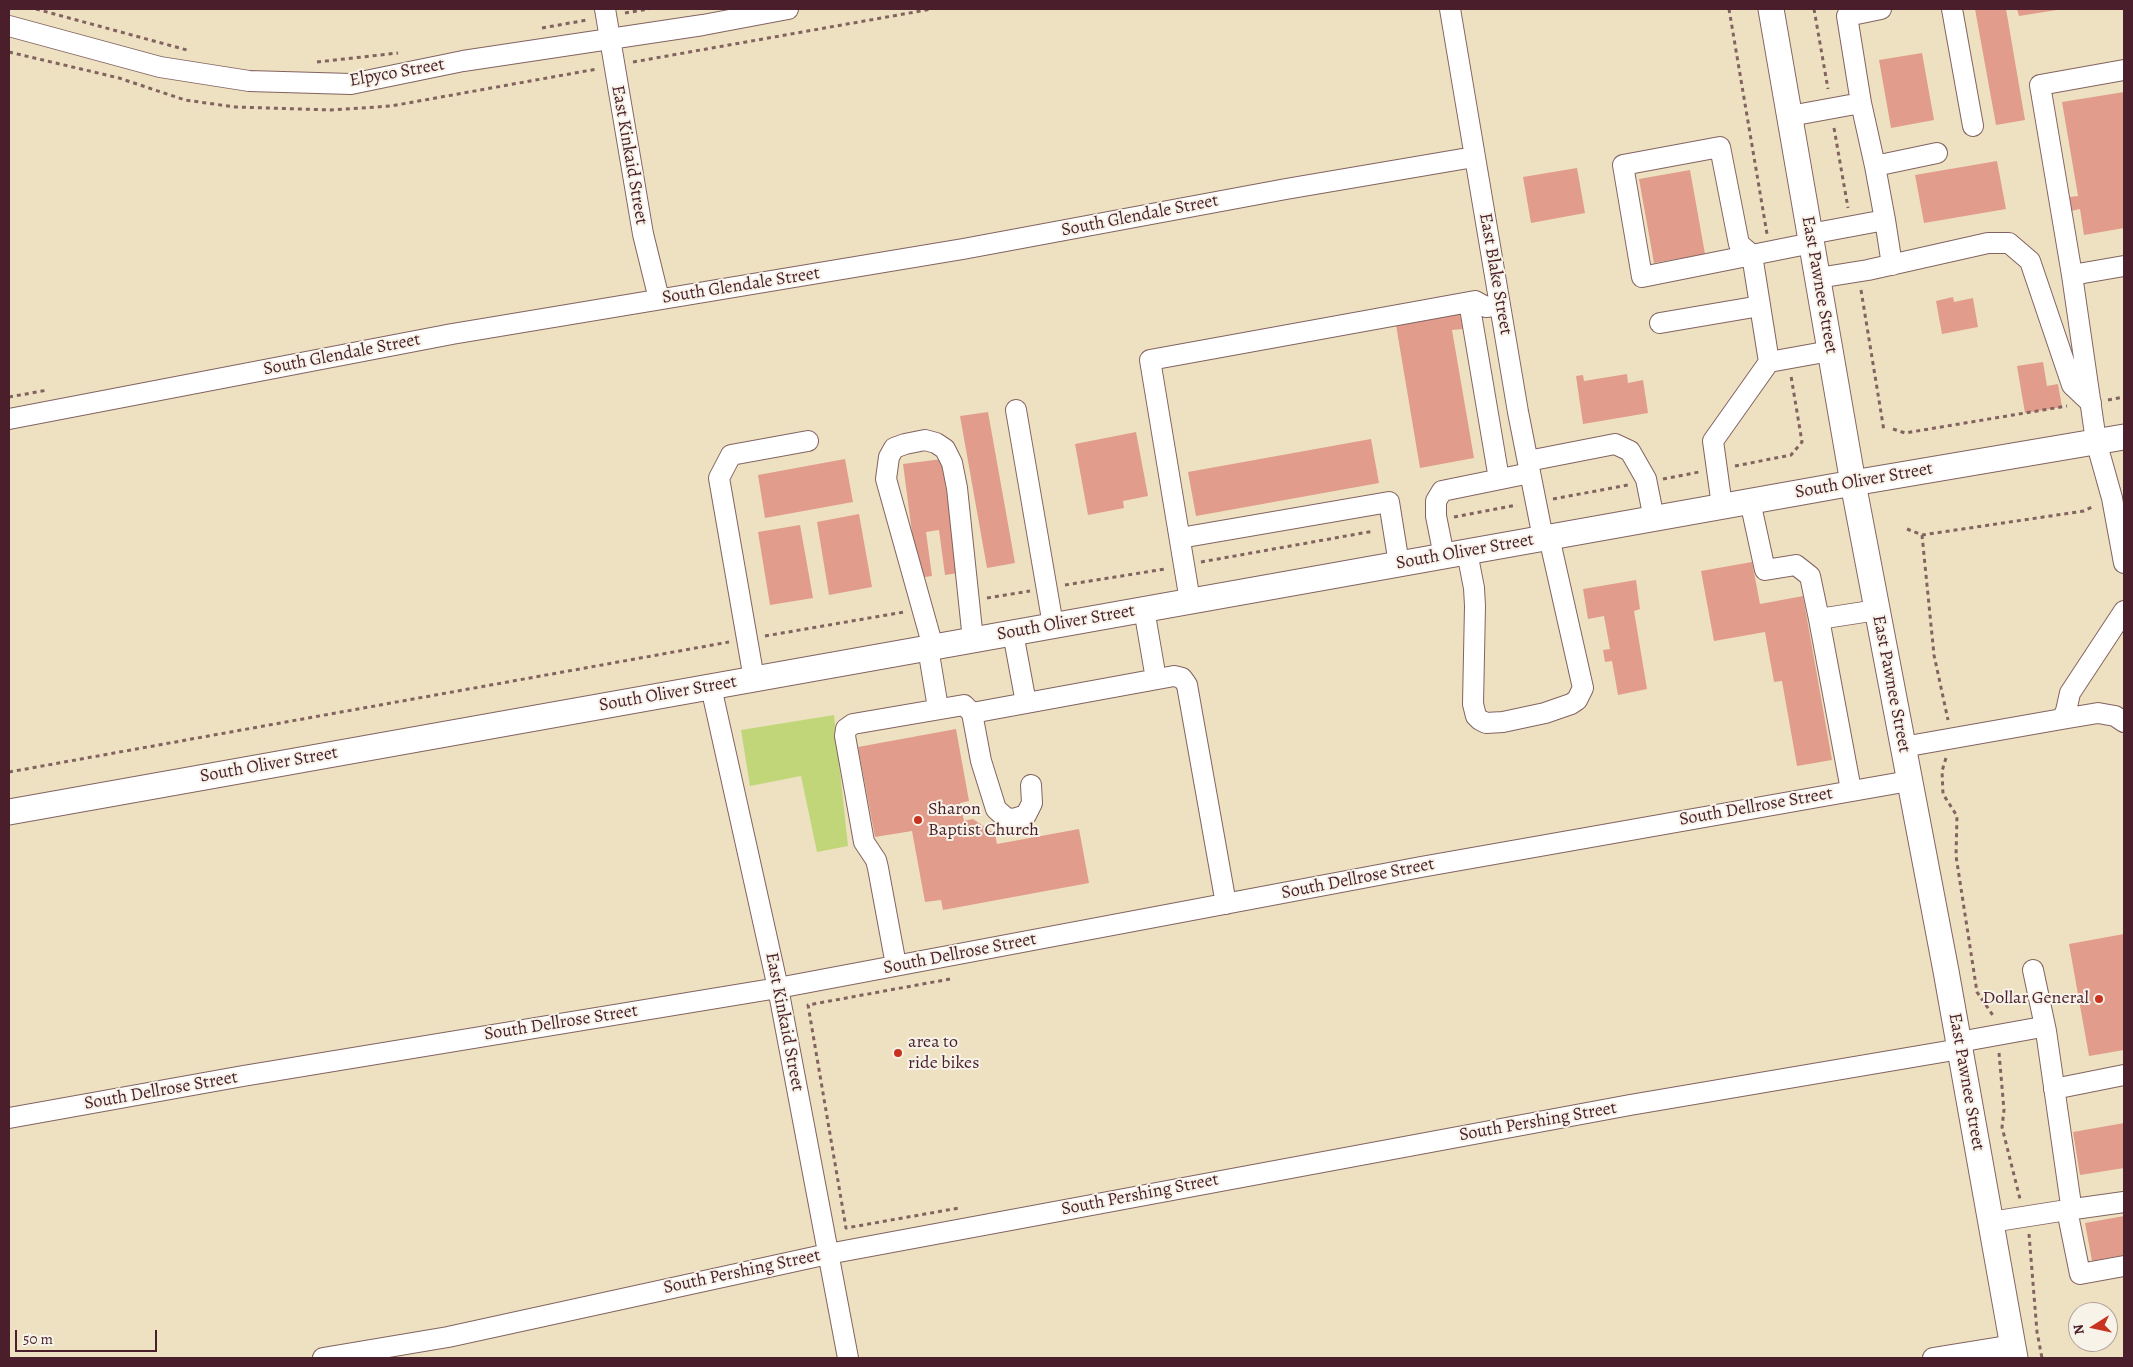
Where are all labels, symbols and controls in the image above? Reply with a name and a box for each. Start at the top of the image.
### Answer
street label: Elpyco Street [348,54,446,92]
street label: East Kinkaid Street [606,84,652,226]
street label: South Glendale Street [1060,190,1220,242]
street label: East Blake Street [1474,211,1516,337]
street label: East Pawnee Street [1796,214,1842,356]
street label: South Glendale Street [661,263,821,309]
street label: South Glendale Street [262,329,422,381]
street label: South Oliver Street [1793,458,1935,504]
street label: South Oliver Street [1394,529,1536,575]
street label: South Oliver Street [995,600,1137,646]
street label: East Pawnee Street [1867,613,1915,755]
street label: South Oliver Street [597,671,739,717]
street label: South Oliver Street [198,742,340,788]
street label: South Dellrose Street [1678,783,1834,831]
place label: Sharon Baptist Church [928,799,1039,842]
marker: Sharon Baptist Church [912,814,924,826]
street label: South Dellrose Street [1280,854,1436,904]
street label: South Dellrose Street [882,929,1038,979]
street label: East Kinkaid Street [760,951,808,1093]
place label: Dollar General [1983,988,2089,1010]
marker: Dollar General [2093,993,2105,1005]
street label: South Dellrose Street [483,1000,639,1046]
street label: East Pawnee Street [1943,1011,1989,1153]
place label: area to ride bikes [908,1032,979,1074]
marker: area to ride bikes [892,1047,904,1059]
street label: South Dellrose Street [83,1067,239,1115]
street label: South Pershing Street [1457,1097,1619,1147]
street label: South Pershing Street [1060,1169,1220,1221]
street label: South Pershing Street [662,1245,822,1299]
north arrow [2068,1302,2118,1352]
scale bar [18,1320,160,1352]
text: N [2068,1323,2089,1336]
text: 50 m [23,1329,53,1349]

